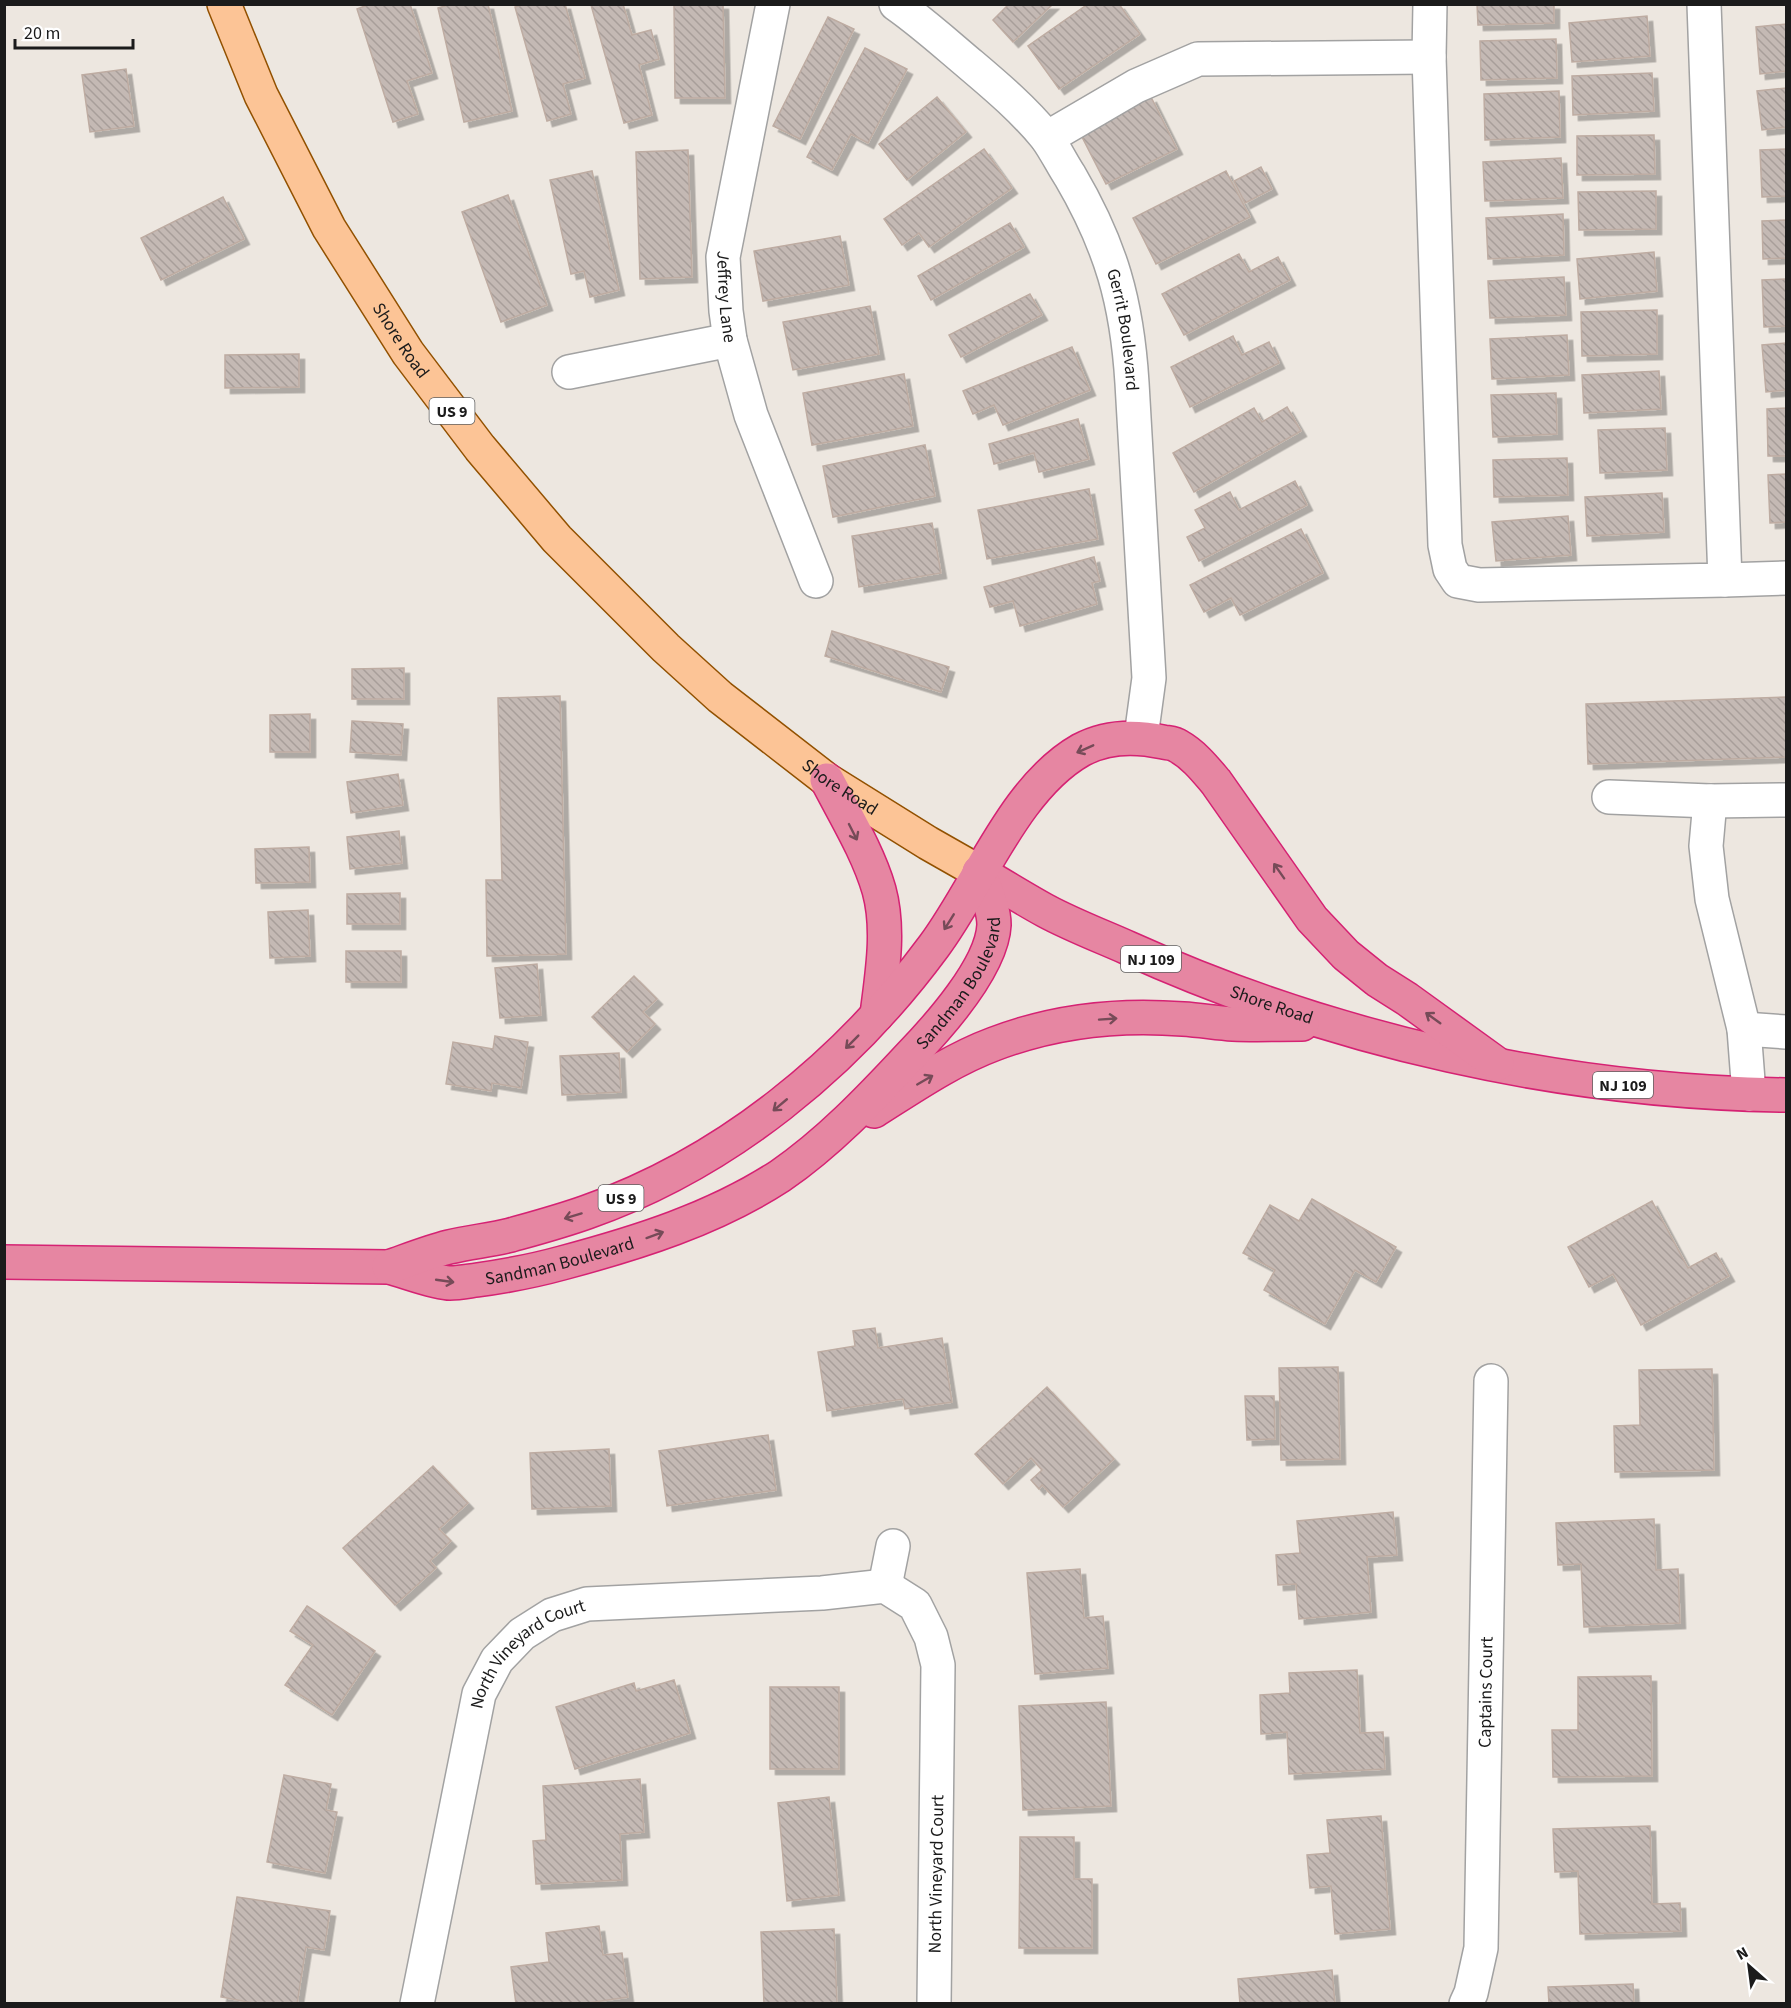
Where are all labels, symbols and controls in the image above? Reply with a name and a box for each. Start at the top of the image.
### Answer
scale bar [15,12,134,50]
text: 20 m [24,21,60,46]
street label: Jeffrey Lane [710,249,742,344]
street label: Gerrit Boulevard [1100,266,1144,392]
street label: Shore Road [366,298,435,384]
road number: US 9 [430,398,474,424]
one-way arrow [1076,744,1094,756]
street label: Shore Road [796,753,882,822]
one-way arrow [848,823,859,841]
one-way arrow [1273,863,1285,879]
one-way arrow [942,913,954,930]
street label: Sandman Boulevard [910,916,1007,1055]
road number: NJ 109 [1121,946,1181,972]
street label: Shore Road [1226,979,1316,1031]
one-way arrow [1425,1012,1441,1024]
one-way arrow [1097,1013,1117,1024]
one-way arrow [844,1034,859,1049]
road number: NJ 109 [1593,1072,1653,1098]
one-way arrow [916,1074,933,1086]
one-way arrow [773,1098,789,1111]
road number: US 9 [598,1185,644,1211]
one-way arrow [564,1211,583,1222]
one-way arrow [645,1229,664,1240]
street label: Sandman Boulevard [483,1231,637,1292]
one-way arrow [435,1276,455,1287]
street label: North Vineyard Court [464,1593,589,1711]
street label: Captains Court [1473,1636,1499,1748]
street label: North Vineyard Court [923,1794,950,1954]
north arrow [1719,1936,1779,1996]
text: N [1733,1941,1752,1966]

